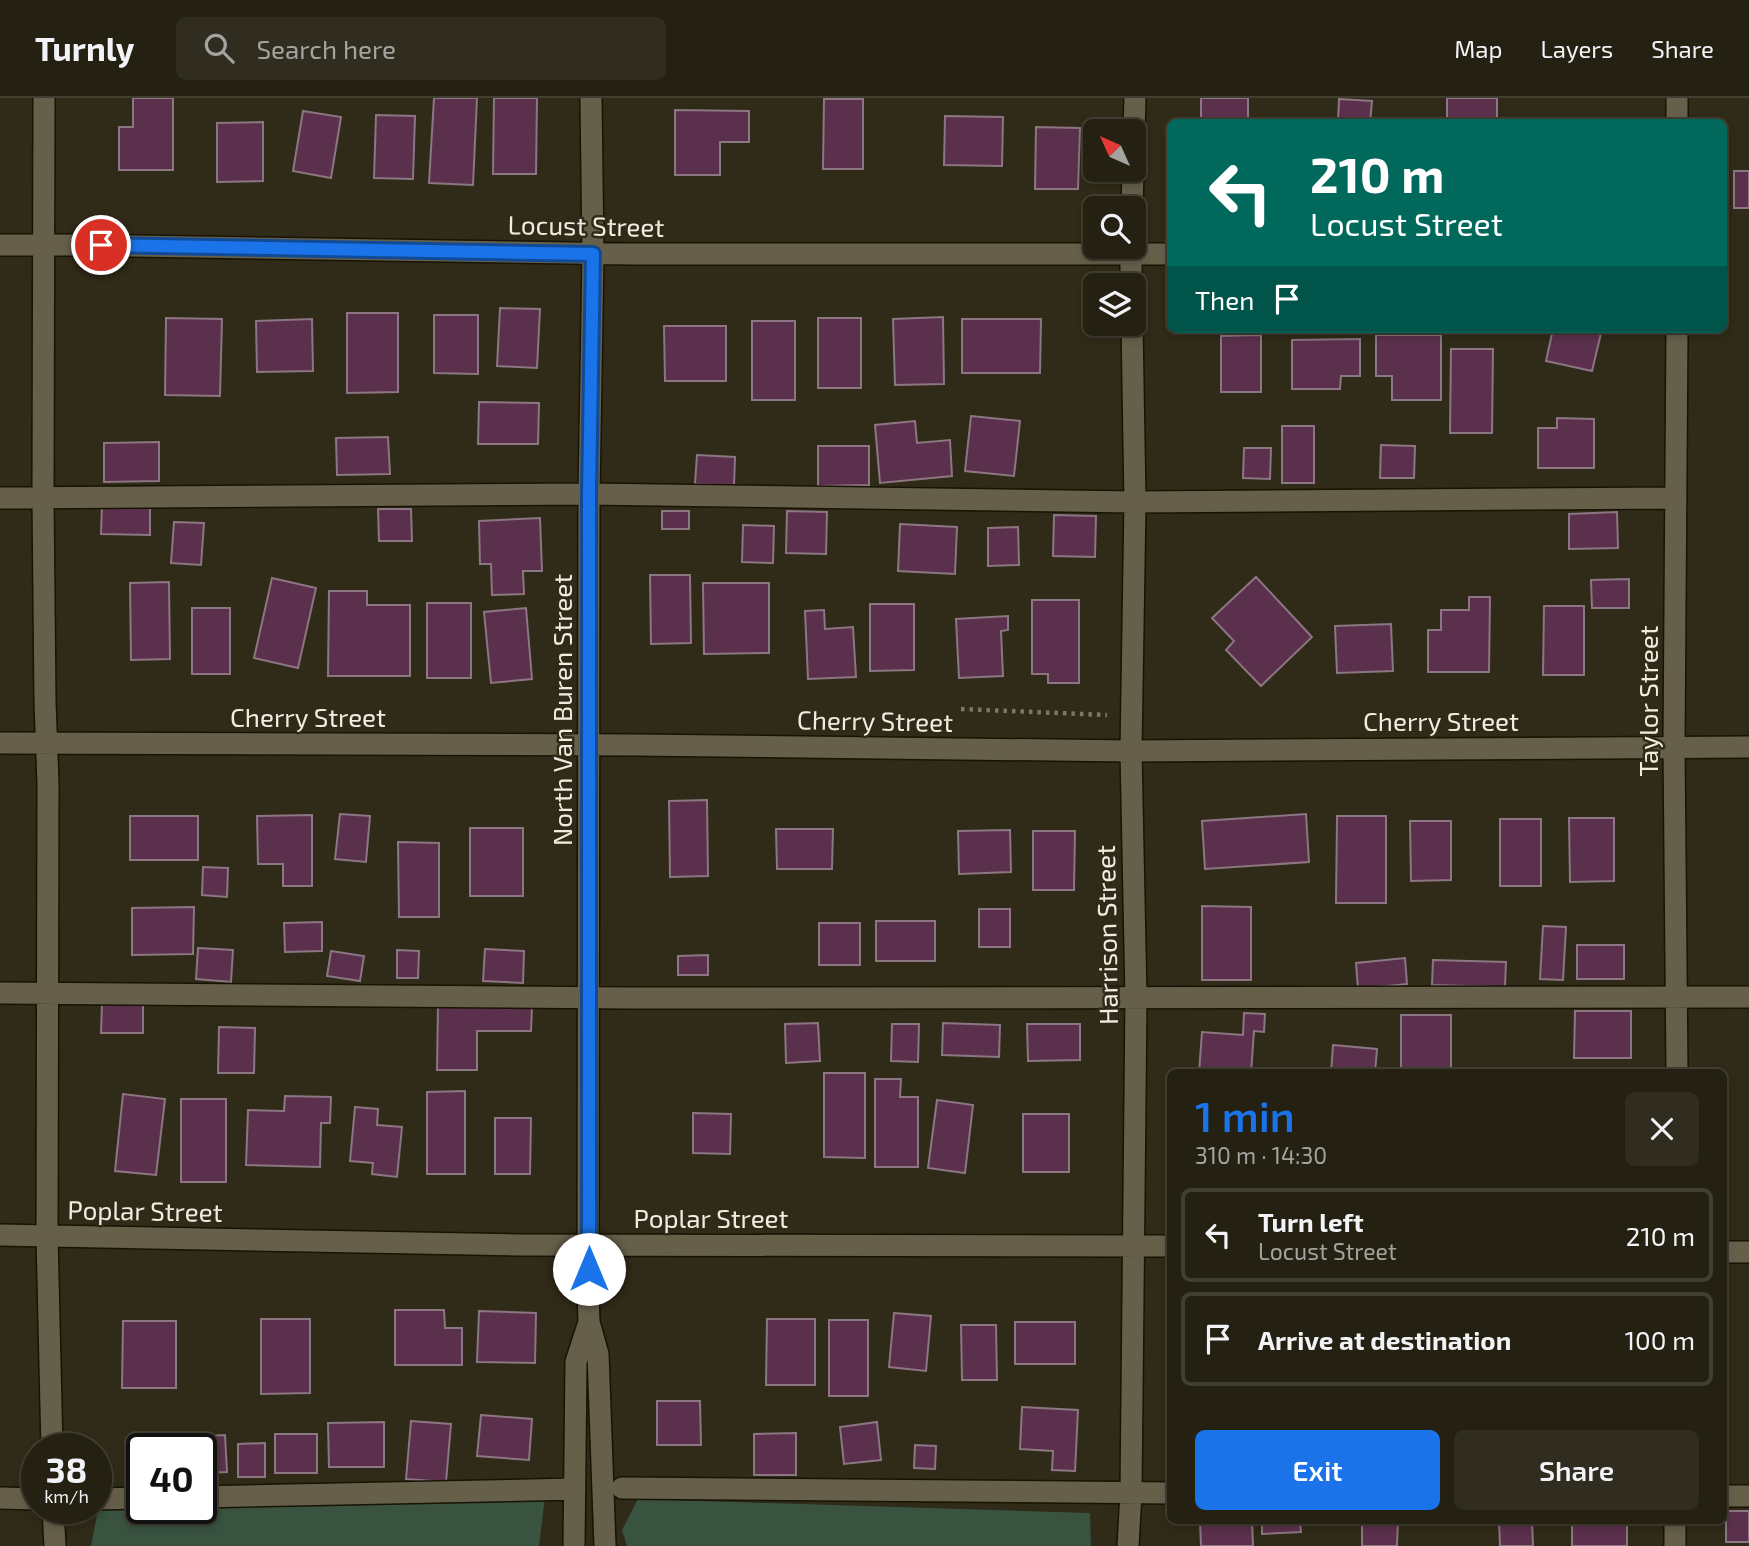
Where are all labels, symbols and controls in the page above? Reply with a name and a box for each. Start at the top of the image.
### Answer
search box [176,17,666,80]
text: Turnly [35,28,134,68]
icon: search [200,29,238,67]
text: Search here [256,33,396,64]
text: Map [1454,34,1502,63]
text: Layers [1540,34,1613,63]
text: Share [1651,34,1714,63]
north arrow [1083,119,1146,182]
map controls [1083,119,1146,336]
text: 210 m [1310,144,1444,203]
icon: left [1195,147,1286,238]
button: search [1083,196,1146,259]
text: Locust Street [1310,204,1503,242]
street label: Locust Street [507,208,665,242]
pin [71,215,131,275]
icon: arrive [82,226,120,264]
button: layers [1083,273,1146,336]
icon: arrive [1268,280,1306,318]
text: Then [1195,284,1254,315]
street label: North Van Buren Street [546,574,577,846]
street label: Taylor Street [1632,625,1663,777]
street label: Cherry Street [230,701,386,732]
street label: Cherry Street [797,703,953,737]
street label: Cherry Street [1363,705,1519,736]
street label: Harrison Street [1089,845,1123,1025]
text: 1 min [1195,1090,1295,1140]
button: close [1625,1092,1699,1166]
text: 310 m · 14:30 [1195,1141,1327,1169]
street label: Poplar Street [67,1193,223,1227]
street label: Poplar Street [634,1202,789,1233]
text: Turn left [1258,1206,1364,1237]
icon: left [1199,1216,1237,1254]
text: 210 m [1626,1220,1695,1251]
position arrow [552,1232,626,1306]
text: Locust Street [1258,1237,1397,1265]
icon: arrive [1199,1320,1237,1358]
text: Arrive at destination [1258,1324,1511,1355]
text: 100 m [1625,1324,1695,1355]
button: Exit [1195,1430,1440,1510]
button: Share [1454,1430,1699,1510]
speed limit sign: 40 [126,1433,217,1524]
text: 38 [46,1448,87,1490]
text: km/h [44,1485,89,1507]

